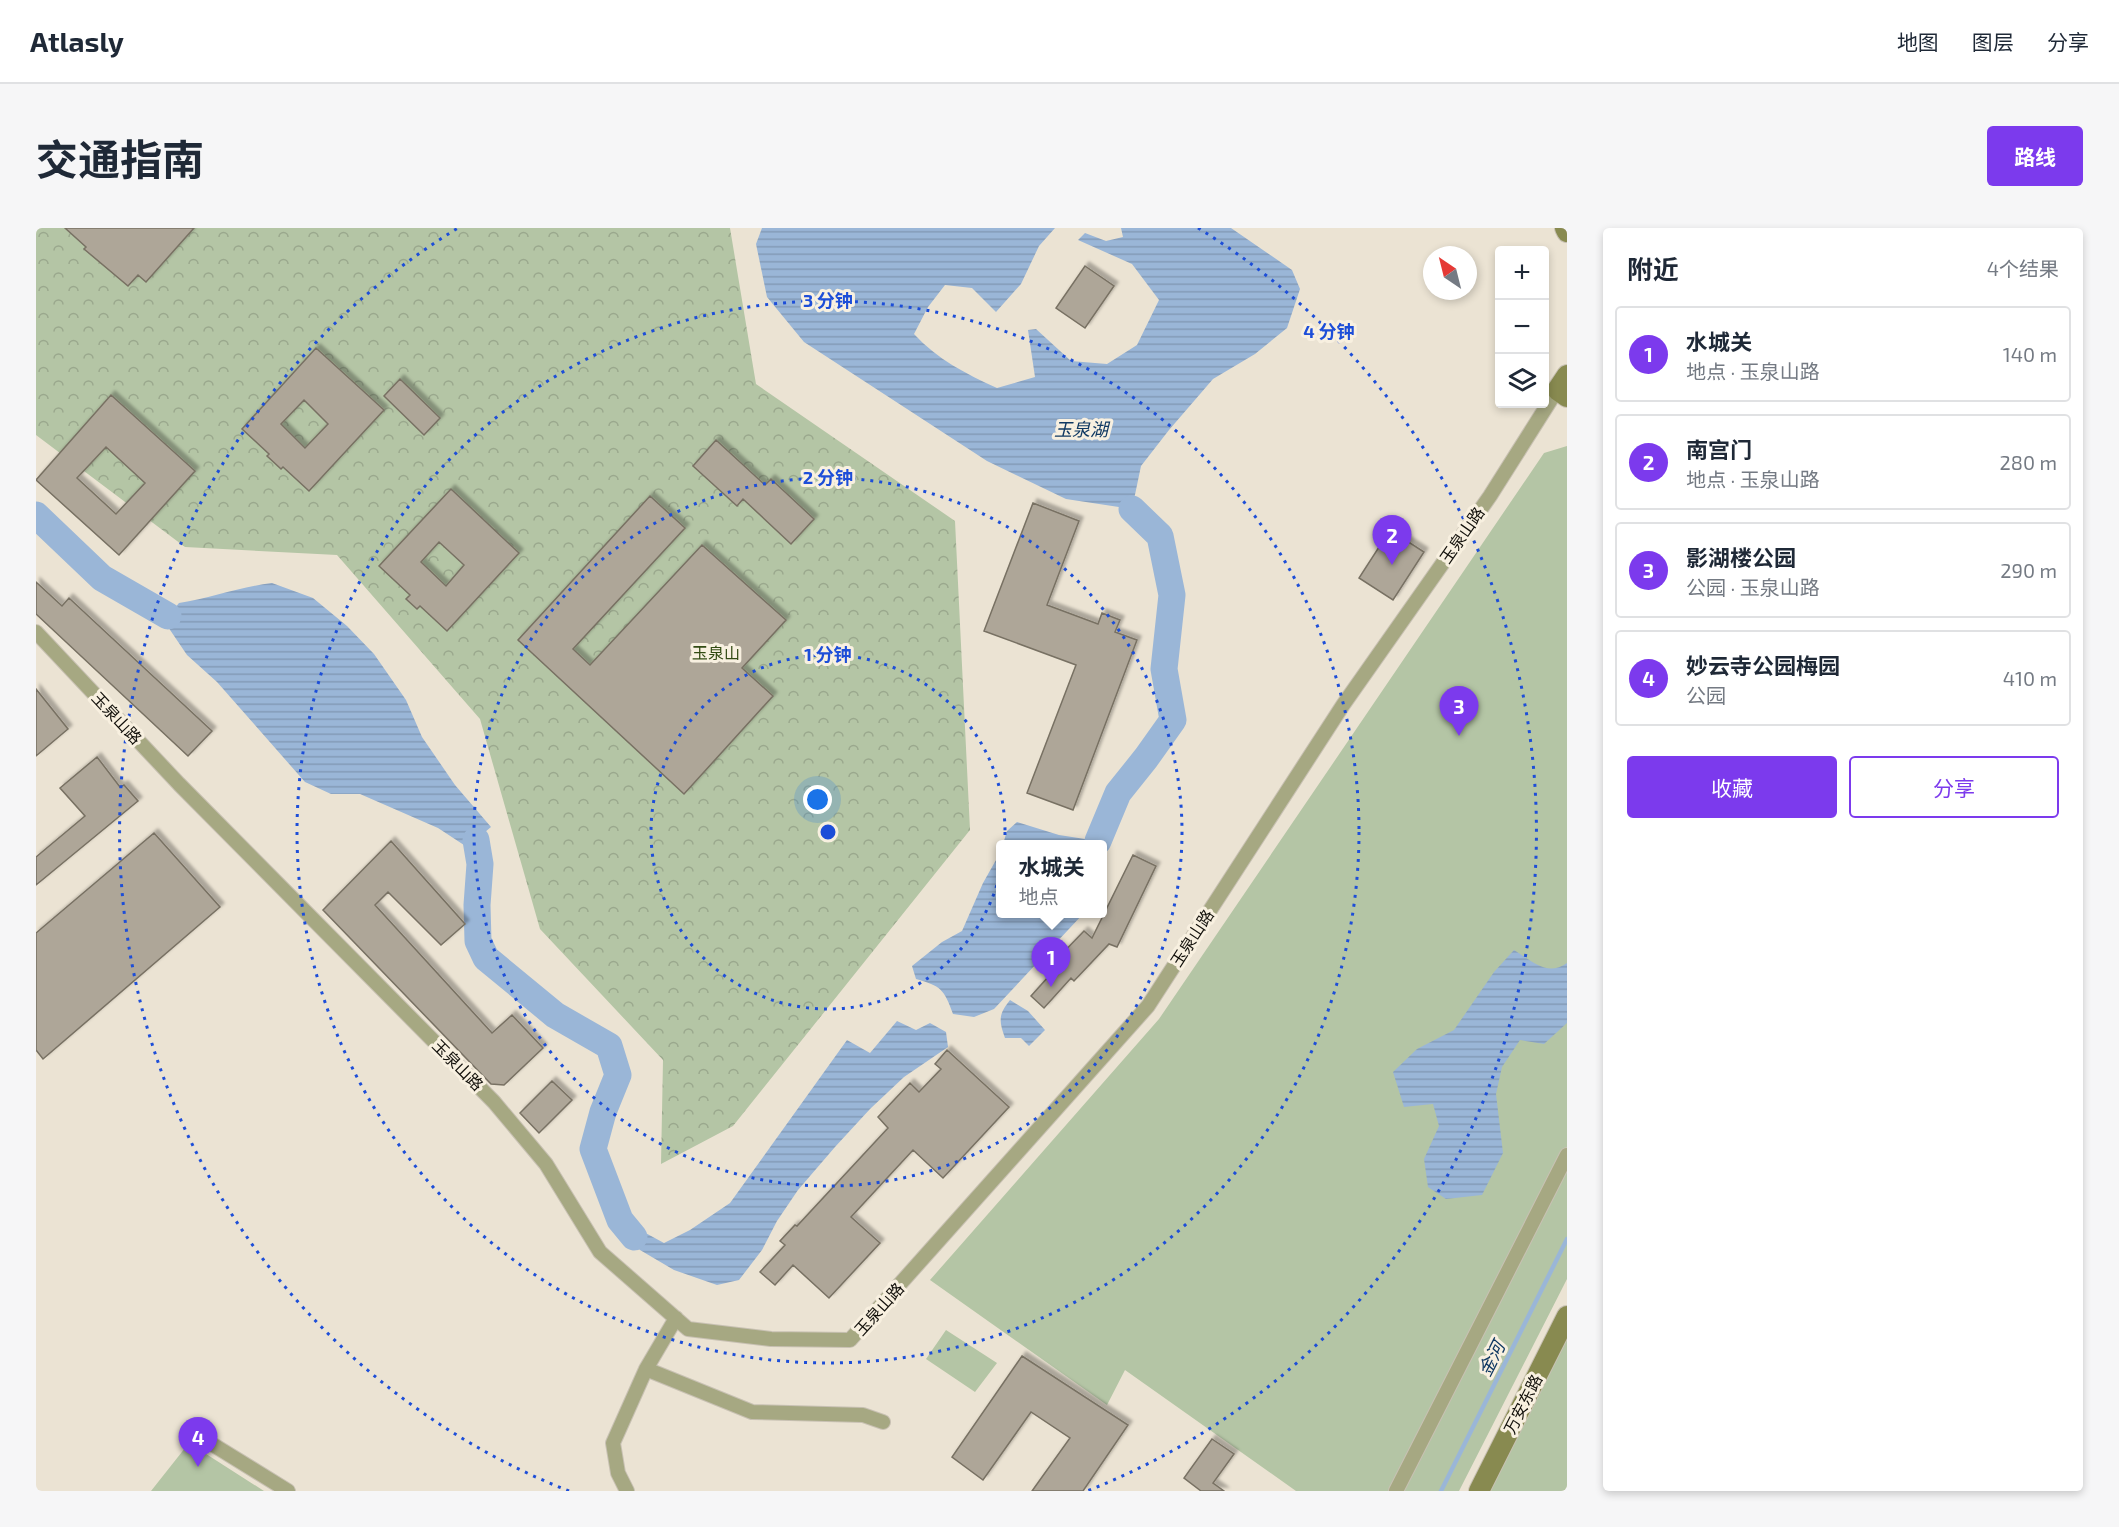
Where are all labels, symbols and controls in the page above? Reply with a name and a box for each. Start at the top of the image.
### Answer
text: Atlasly [30,24,124,58]
text: 地图 [1897,29,1939,54]
text: 图层 [1972,29,2014,54]
text: 分享 [2047,29,2089,54]
button: 路线 [1987,126,2083,186]
text: 交通指南 [36,133,204,183]
north arrow [1423,246,1477,300]
map controls [1495,246,1549,408]
button: + [1495,246,1549,300]
text: 附近 [1627,253,1679,284]
text: 4个结果 [1987,256,2059,280]
text: 3 分钟 [803,289,853,311]
button: − [1495,300,1549,354]
text: 4 分钟 [1303,320,1355,342]
text: 水城关 [1686,328,1752,354]
text: 1 [1644,342,1653,366]
text: 140 m [2003,342,2057,366]
button: layers [1495,354,1549,408]
text: 地点 · 玉泉山路 [1686,359,1820,383]
water label: 玉泉湖 [1054,418,1111,440]
text: 南宫门 [1686,436,1752,462]
text: 2 [1643,450,1654,474]
text: 280 m [2000,450,2057,474]
text: 2 分钟 [803,466,853,488]
text: 地点 · 玉泉山路 [1686,467,1820,491]
street label: 玉泉山路 [1435,503,1488,566]
pin: 2 [1372,516,1412,565]
text: 影湖楼公园 [1686,544,1796,570]
text: 3 [1643,558,1654,582]
text: 290 m [2000,558,2057,582]
text: 公园 · 玉泉山路 [1686,575,1820,599]
park label: 玉泉山 [692,643,740,662]
text: 1 分钟 [804,643,852,665]
text: 妙云寺公园梅园 [1686,652,1840,678]
text: 4 [1642,666,1655,690]
text: 410 m [2003,666,2057,690]
text: 公园 [1686,683,1726,707]
pin: 3 [1440,686,1478,736]
street label: 玉泉山路 [89,688,146,748]
button: 收藏 [1627,756,1837,818]
button: 分享 [1849,756,2059,818]
your location [803,785,832,814]
centre of rings [818,822,838,842]
popup [996,840,1107,918]
text: 水城关 [1018,853,1085,879]
text: 地点 [1018,884,1058,908]
street label: 玉泉山路 [1166,906,1217,970]
pin: 1 [1032,938,1070,987]
street label: 玉泉山路 [429,1035,488,1094]
street label: 玉泉山路 [850,1279,907,1339]
water label: 金河 [1473,1335,1510,1380]
street label: 万安东路 [1500,1371,1546,1437]
pin: 4 [178,1418,218,1467]

